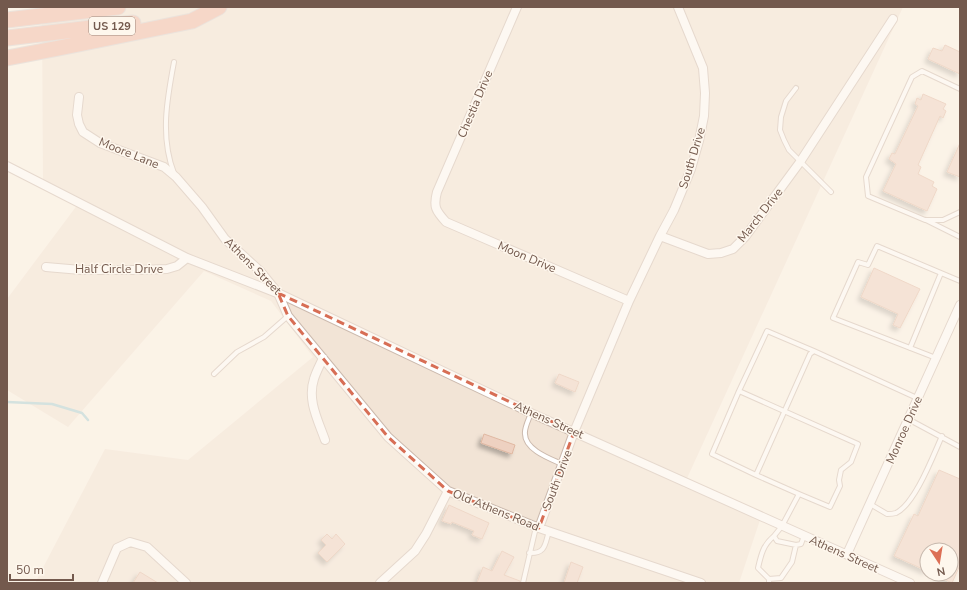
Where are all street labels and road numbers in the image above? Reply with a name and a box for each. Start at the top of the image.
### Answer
road number: US 129 [89,17,135,35]
street label: Chestia Drive [454,68,496,140]
street label: South Drive [675,125,709,191]
street label: Moore Lane [97,134,161,172]
street label: March Drive [734,185,786,245]
street label: Athens Street [221,234,286,299]
street label: Moon Drive [495,238,559,276]
street label: Half Circle Drive [75,261,163,277]
street label: Monroe Drive [882,394,926,466]
street label: Athens Street [512,398,587,443]
street label: South Drive [538,448,576,512]
street label: Old Athens Road [450,485,542,535]
street label: Athens Street [807,532,882,577]

